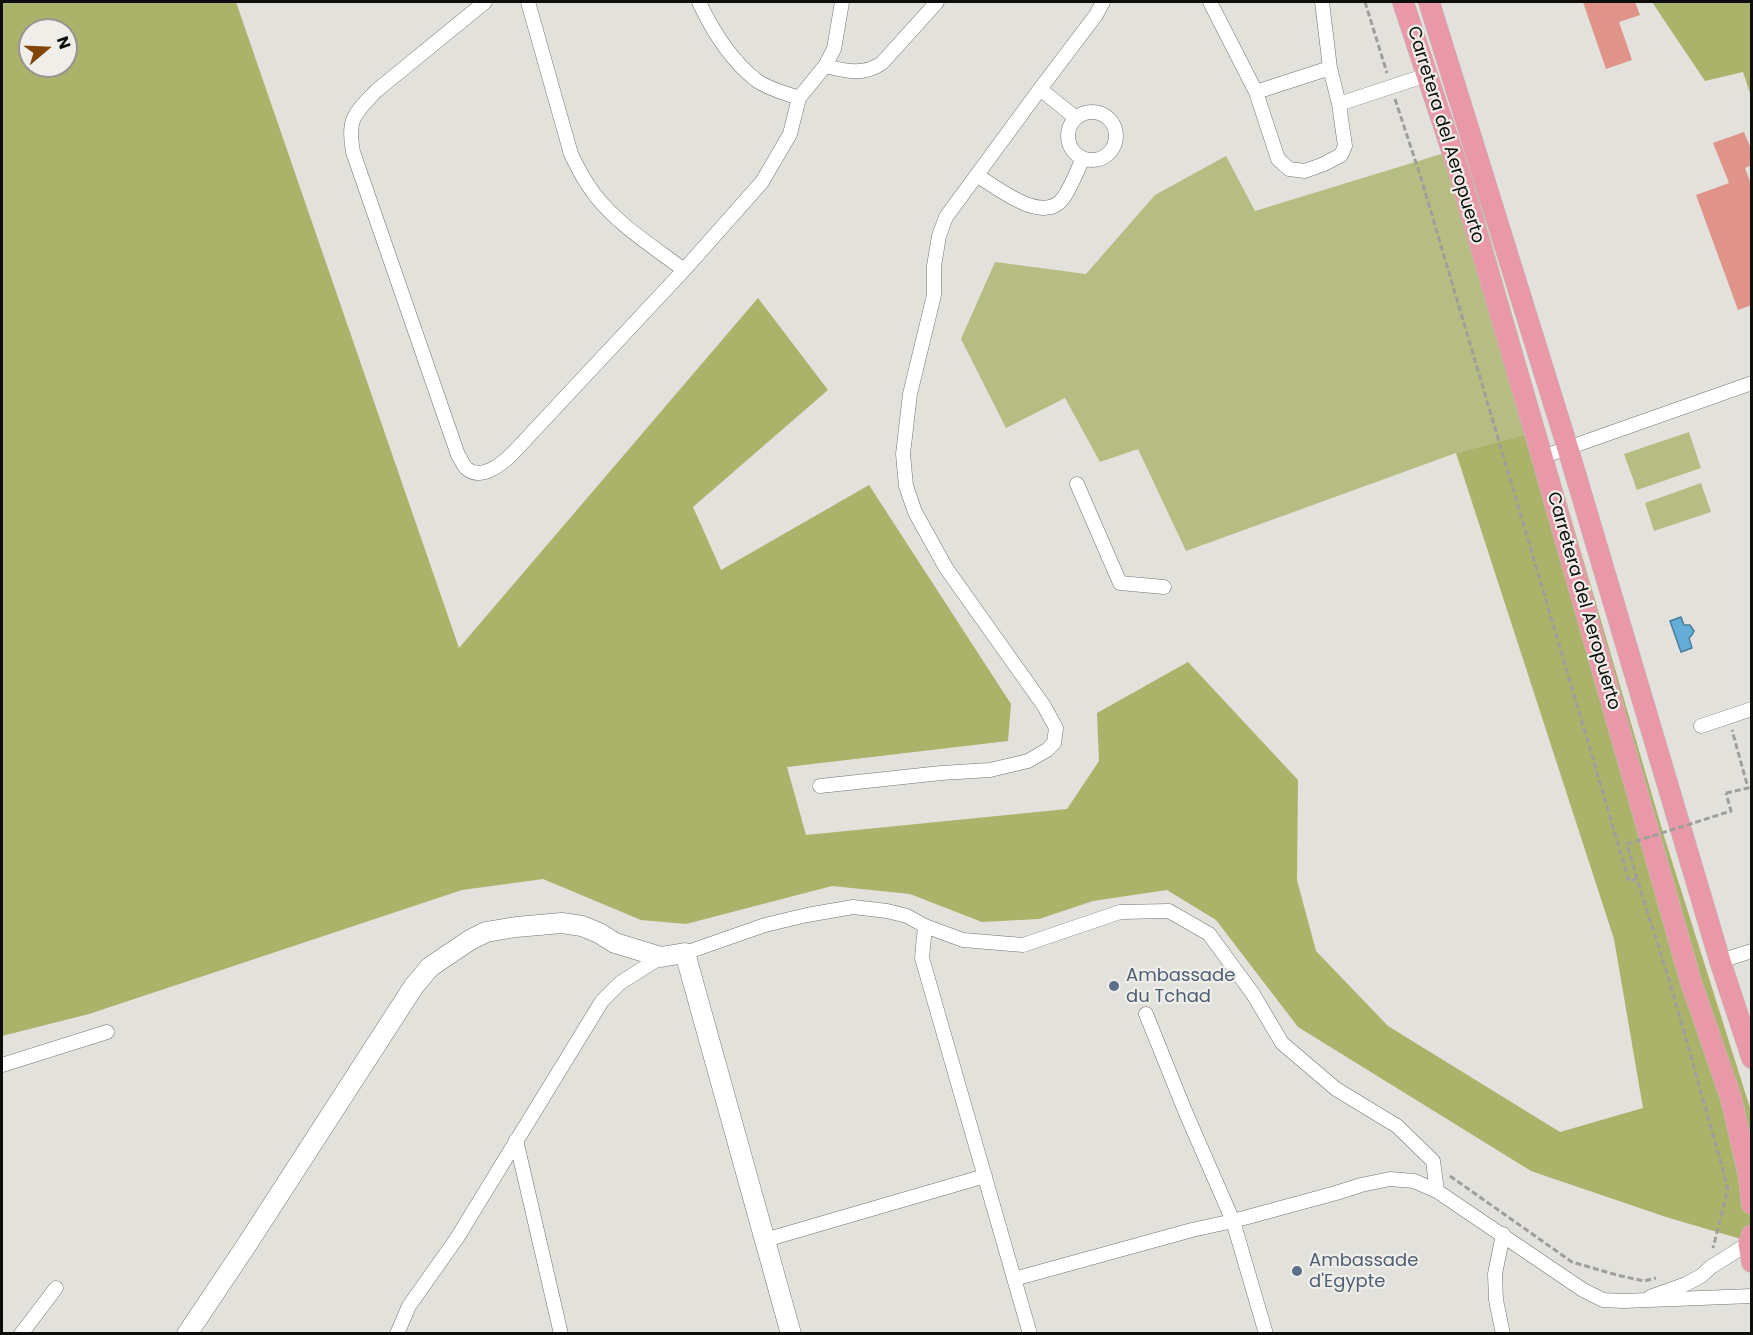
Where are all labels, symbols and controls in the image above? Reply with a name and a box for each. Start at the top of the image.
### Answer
north arrow [18,18,78,78]
street label: Carretera del Aeropuerto [1402,24,1488,246]
text: N [51,33,76,52]
street label: Carretera del Aeropuerto [1542,490,1624,712]
place label: Ambassade du Tchad [1126,965,1235,1008]
marker: Ambassade du Tchad [1107,979,1121,993]
place label: Ambassade d'Egypte [1309,1250,1418,1292]
marker: Ambassade d'Egypte [1290,1264,1304,1278]

